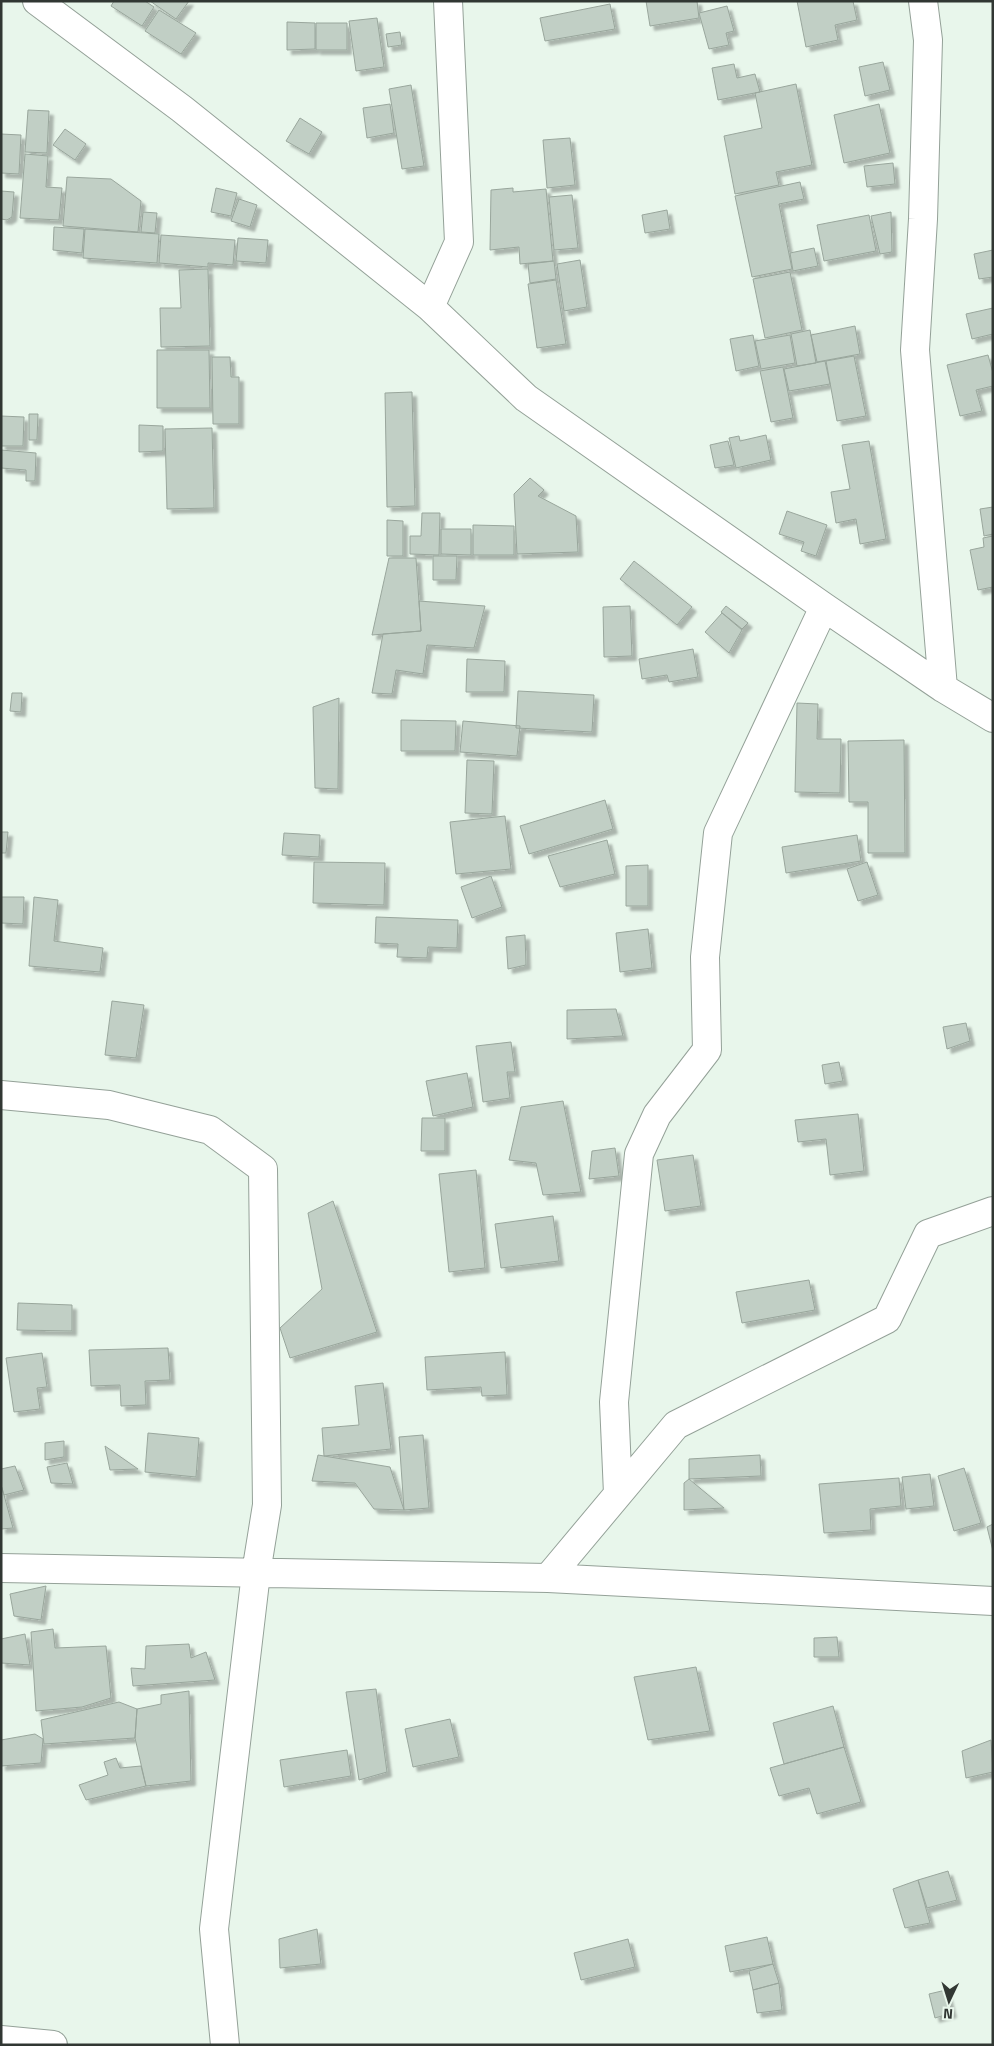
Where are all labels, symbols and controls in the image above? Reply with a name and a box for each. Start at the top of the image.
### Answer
north arrow [924,1976,974,2026]
text: N [942,2004,954,2025]

